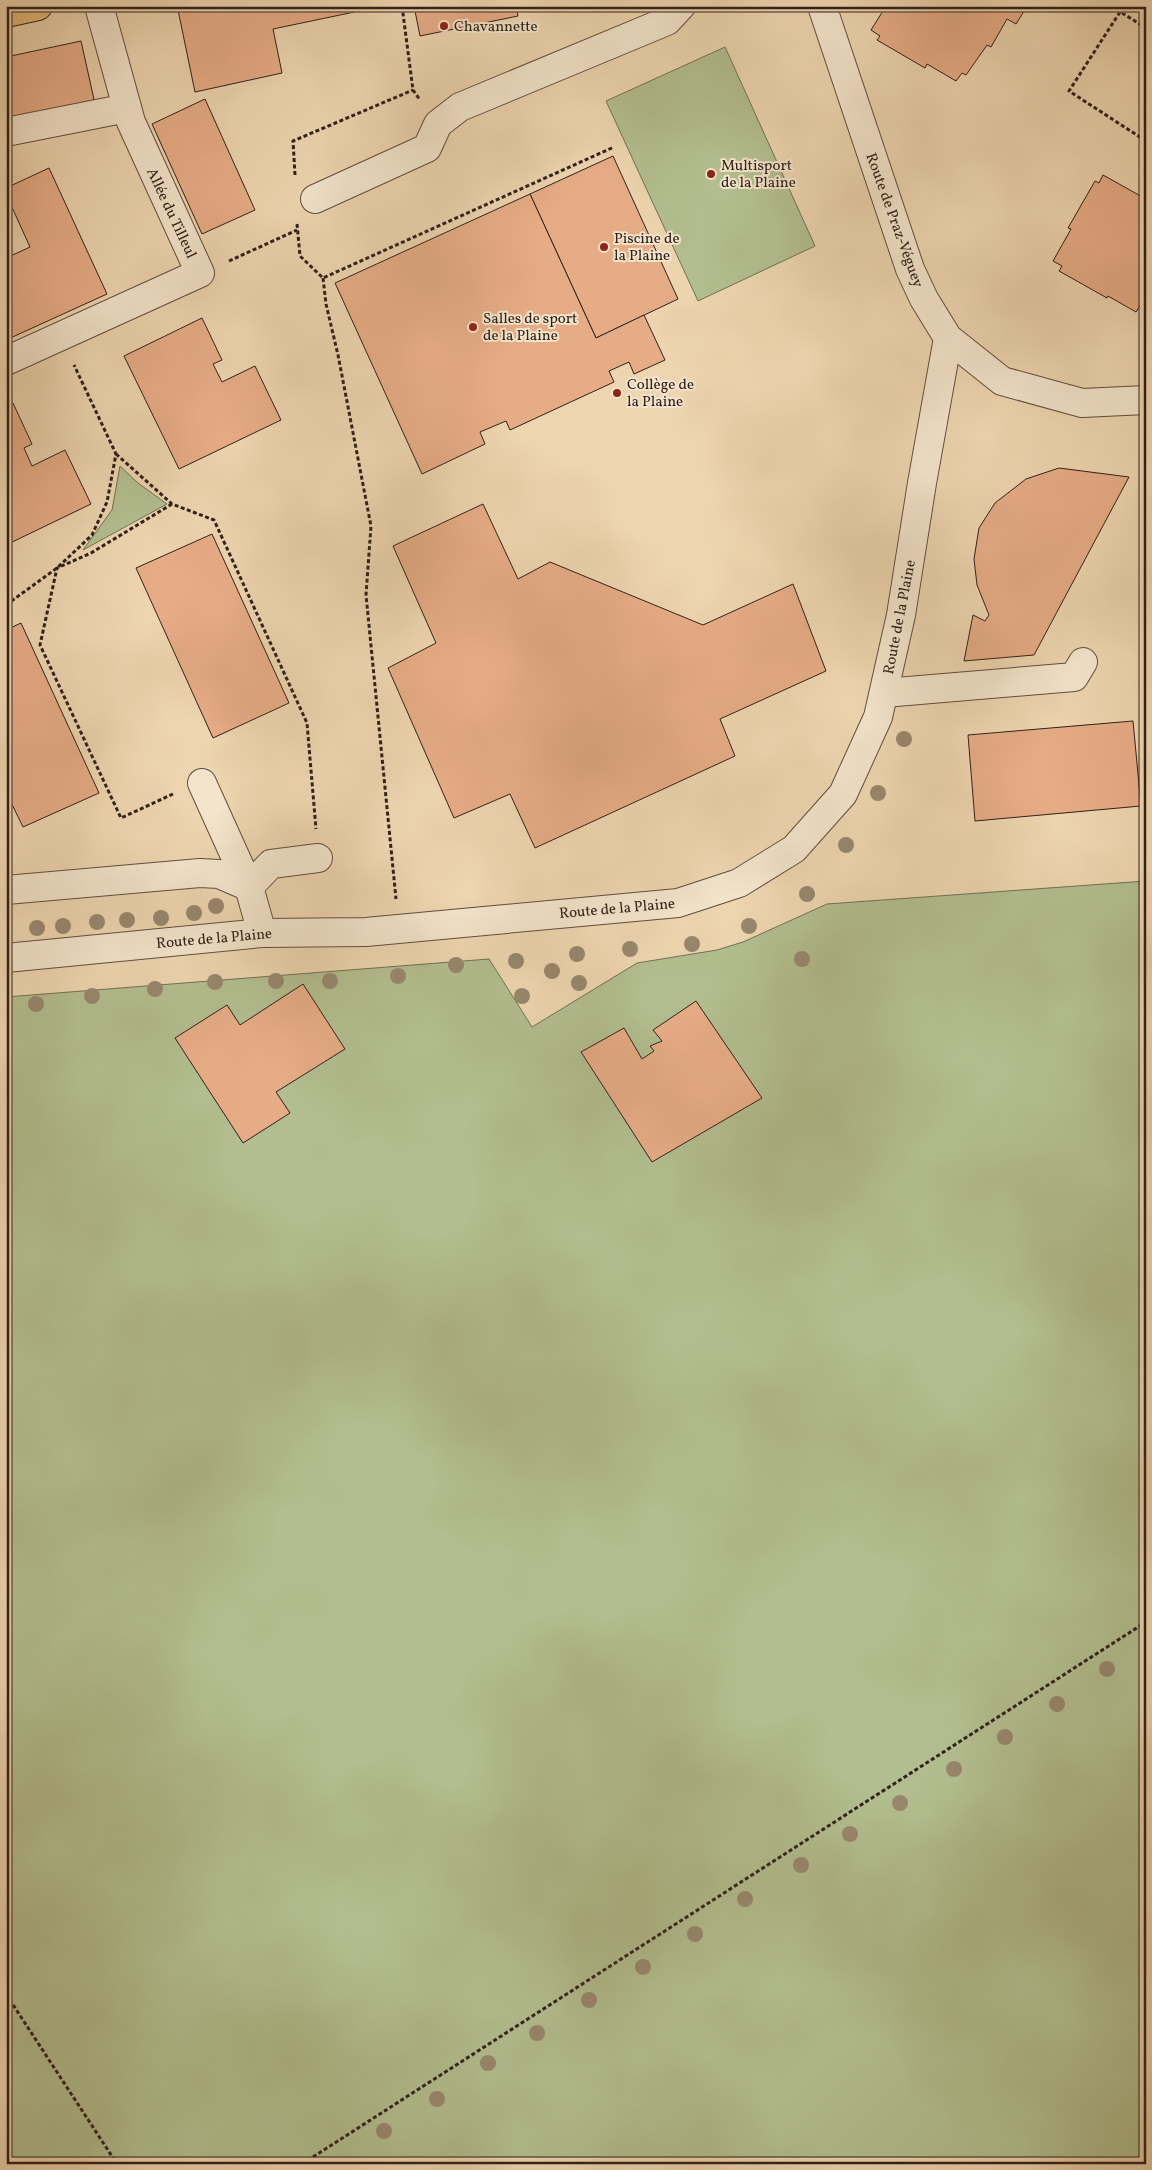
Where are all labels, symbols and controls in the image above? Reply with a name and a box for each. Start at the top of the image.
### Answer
place label: Chavannette [454,17,538,38]
marker: Chavannette [438,20,450,32]
street label: Route de Praz-Véguey [859,150,928,291]
place label: Multisport de la Plaine [721,156,796,194]
street label: Allée du Tilleul [140,165,201,262]
marker: Multisport de la Plaine [705,168,717,180]
place label: Piscine de la Plaine [614,229,680,267]
marker: Piscine de la Plaine [598,241,610,253]
place label: Salles de sport de la Plaine [483,309,577,347]
marker: Salles de sport de la Plaine [467,321,479,333]
place label: Collège de la Plaine [627,375,694,413]
marker: Collège de la Plaine [611,387,623,399]
street label: Route de la Plaine [879,558,922,676]
street label: Route de la Plaine [558,894,676,925]
street label: Route de la Plaine [155,924,273,955]

